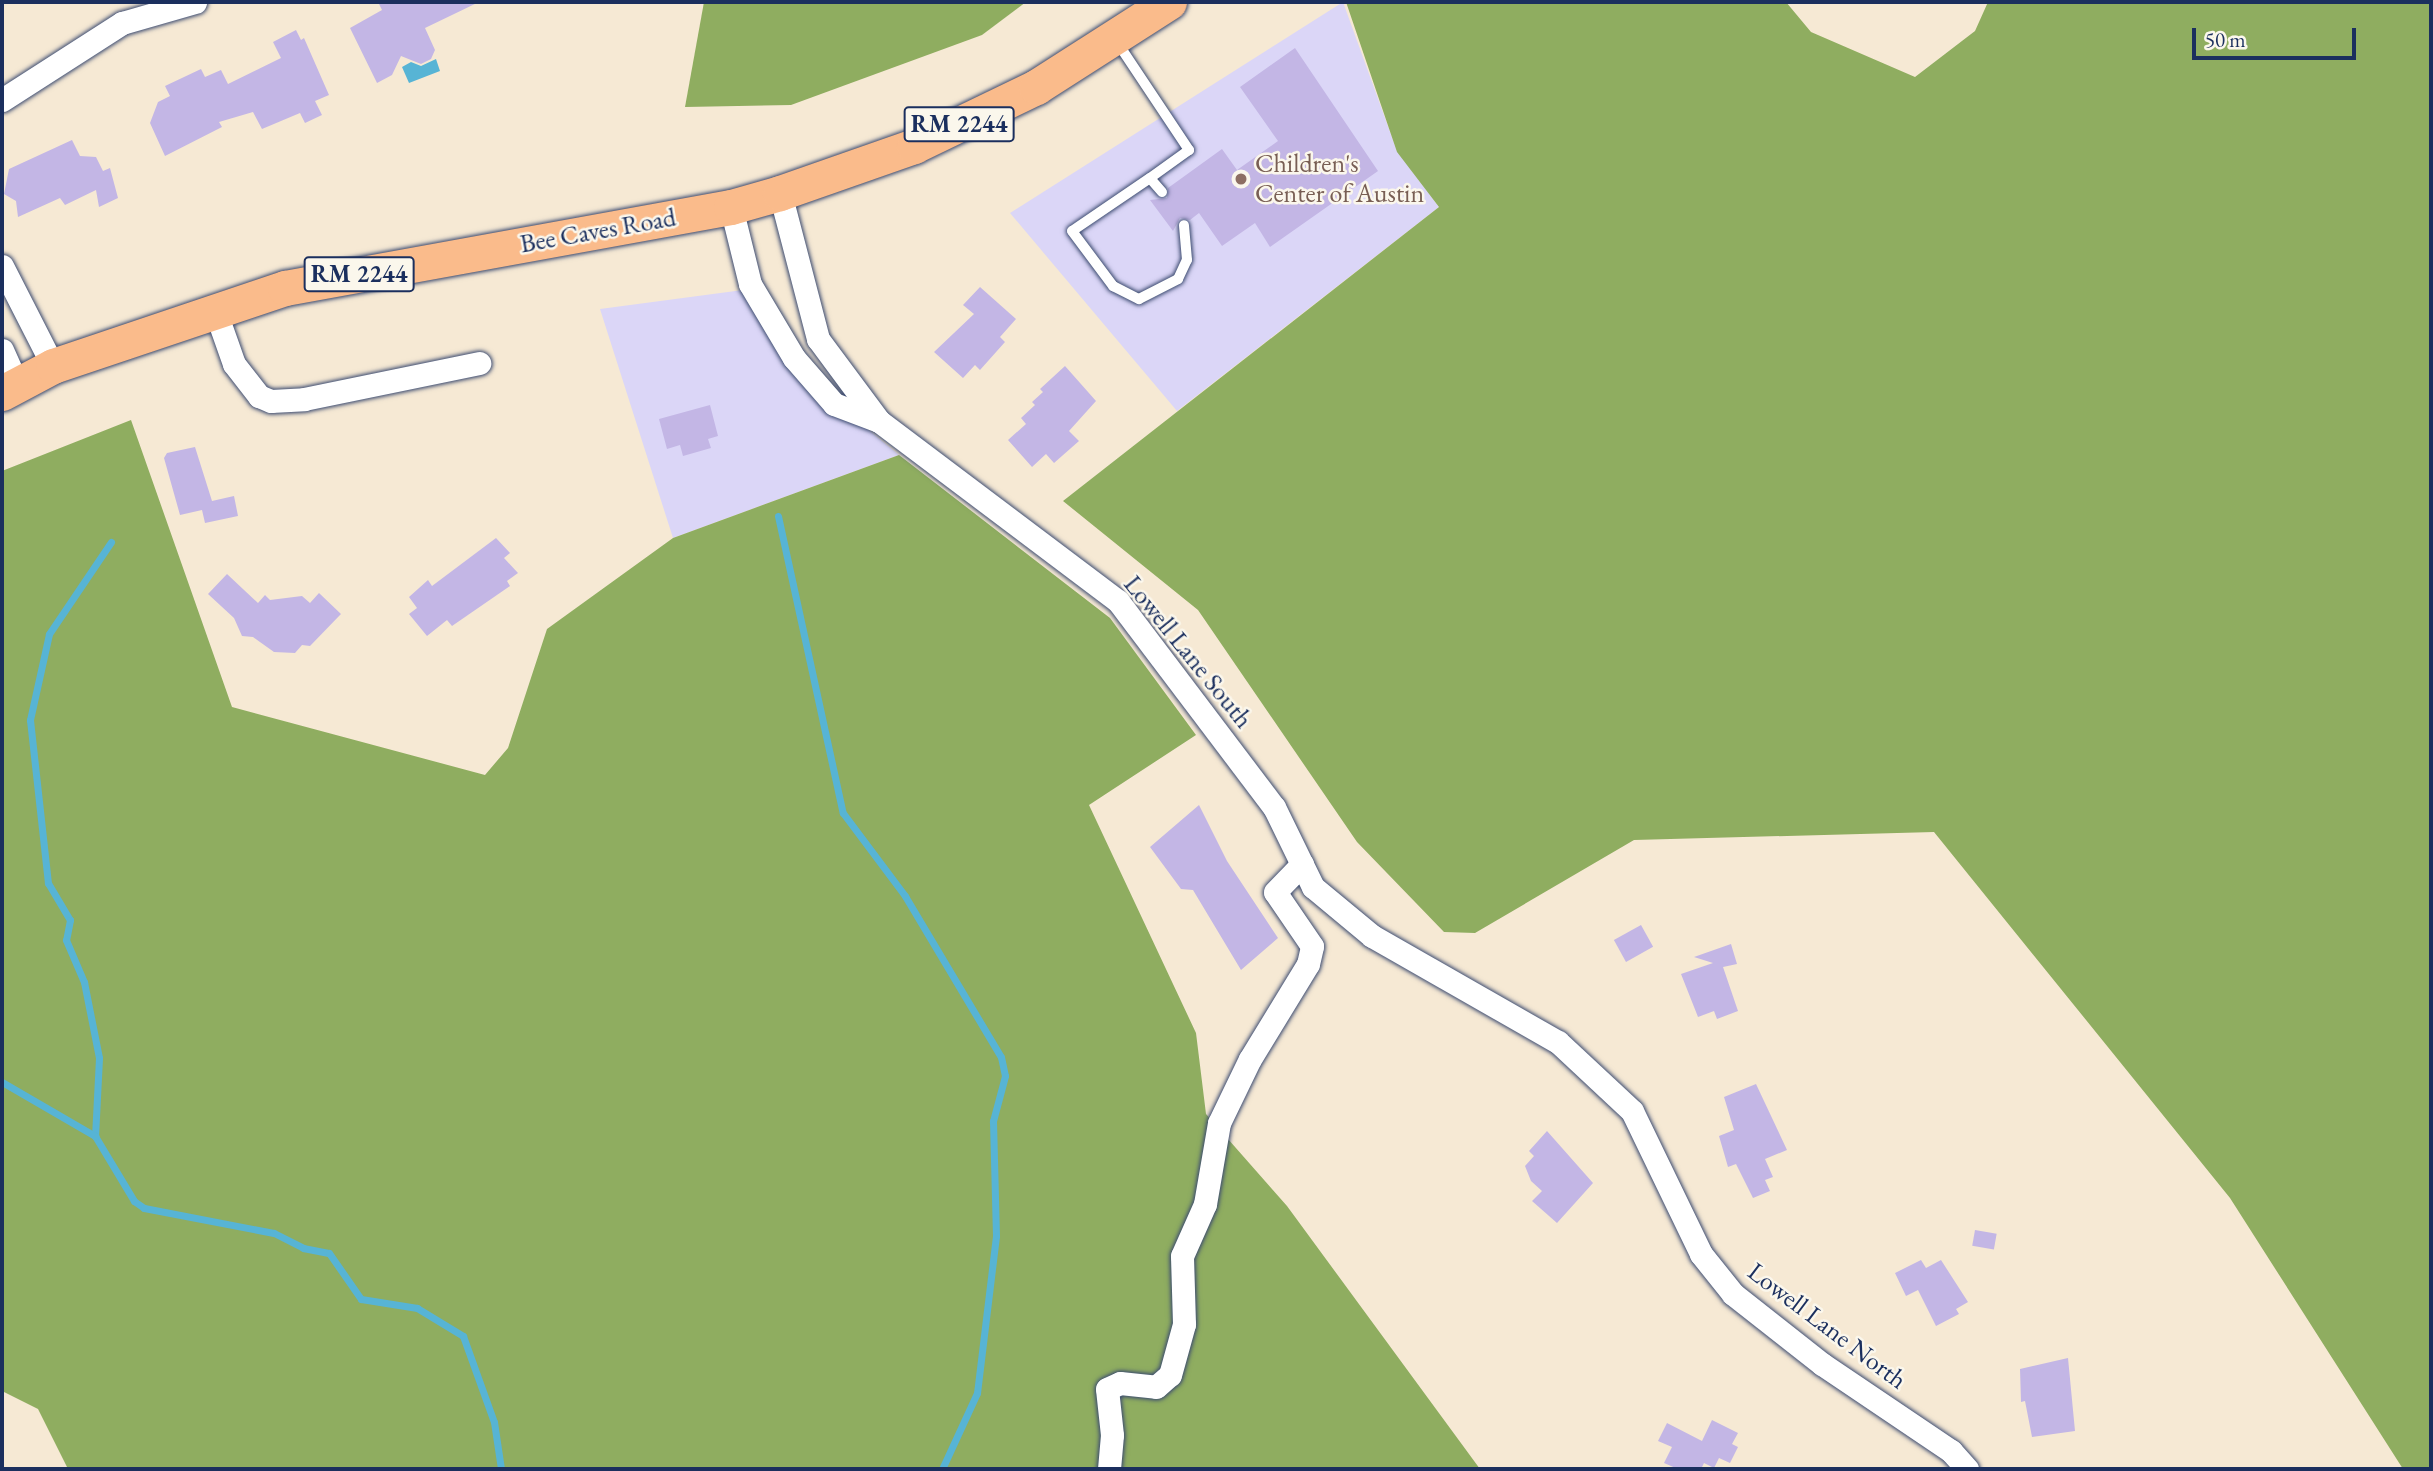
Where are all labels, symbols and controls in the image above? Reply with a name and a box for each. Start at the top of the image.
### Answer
scale bar [2195,14,2360,58]
text: 50 m [2205,26,2246,53]
road number: RM 2244 [903,104,1015,144]
place label: Children's Center of Austin [1255,148,1424,210]
marker: Children's Center of Austin [1233,171,1249,187]
street label: Bee Caves Road [518,202,678,260]
road number: RM 2244 [303,254,415,295]
street label: Lowell Lane South [1117,569,1259,735]
street label: Lowell Lane North [1741,1256,1913,1396]

